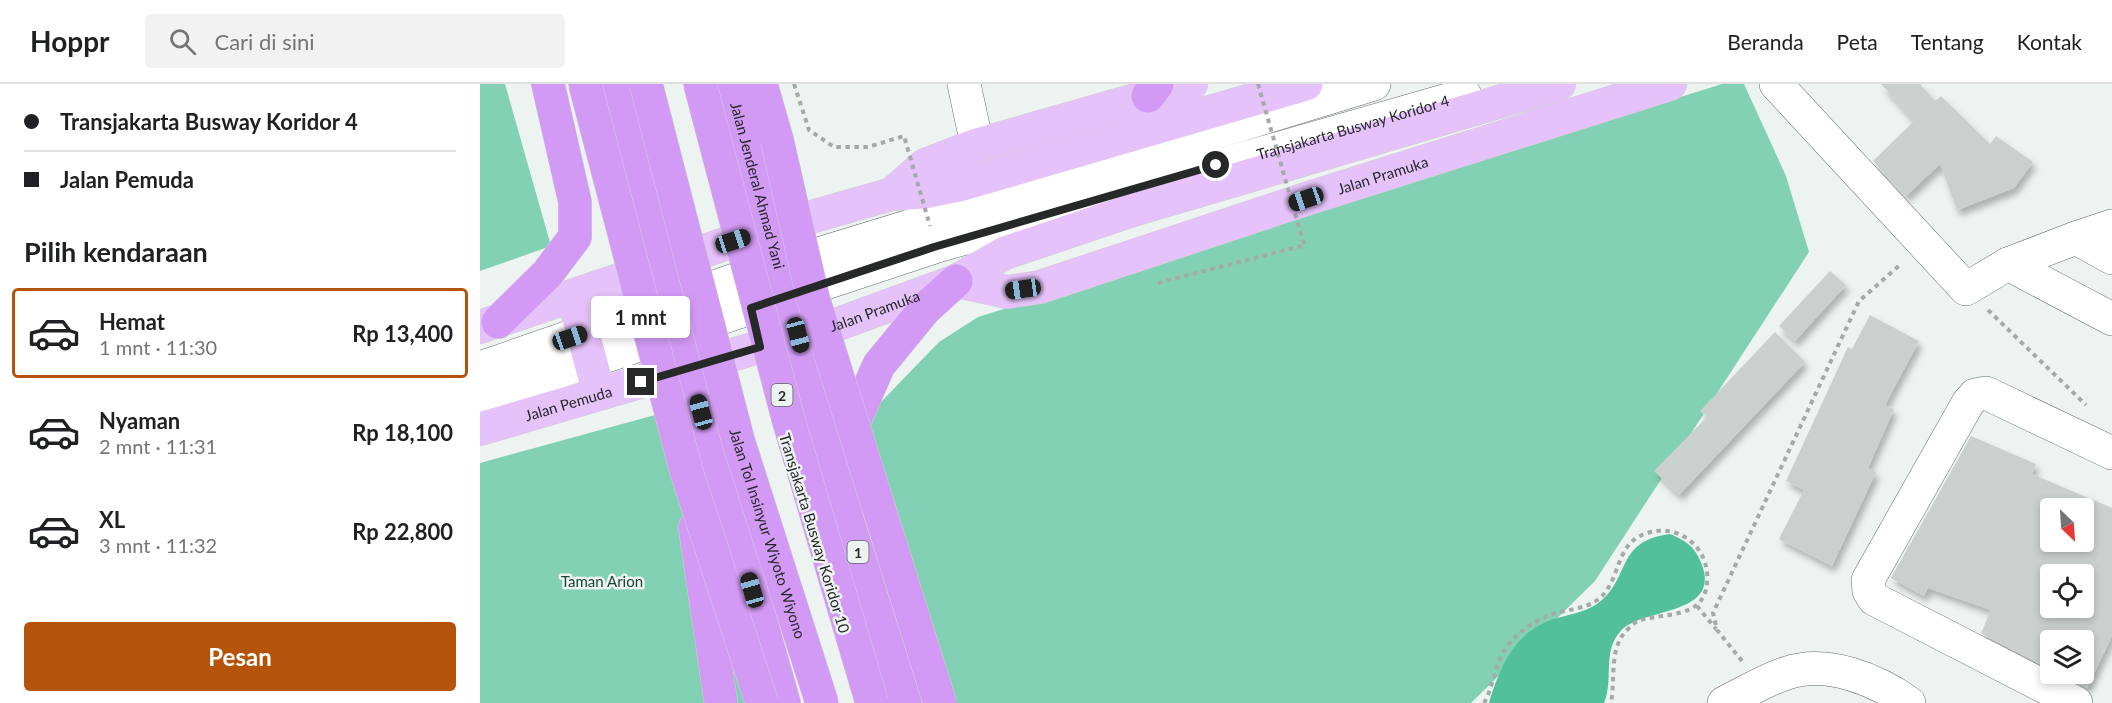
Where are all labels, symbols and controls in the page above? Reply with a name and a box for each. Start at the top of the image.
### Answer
search box [145,14,565,68]
text: Hoppr [30,24,109,58]
icon: search [166,25,199,58]
text: Cari di sini [214,28,315,55]
text: Beranda [1727,29,1804,54]
text: Peta [1837,29,1878,54]
text: Tentang [1911,29,1984,54]
text: Kontak [2017,29,2082,54]
street label: Transjakarta Busway Koridor 4 [1254,91,1451,163]
street label: Jalan Jenderal Ahmad Yani [727,100,789,271]
text: Transjakarta Busway Koridor 4 [60,108,358,135]
route start [1202,151,1229,178]
street label: Jalan Pramuka [1335,152,1430,198]
text: Jalan Pemuda [60,166,194,193]
car [1286,185,1326,213]
car [713,227,753,255]
text: Pilih kendaraan [24,235,208,268]
car [1004,278,1042,300]
street label: Jalan Pramuka [828,286,922,335]
callout: 1 mnt [592,295,690,337]
text: 1 mnt [615,305,666,329]
icon: car [27,306,81,360]
text: Hemat [99,308,165,335]
car [785,315,811,355]
text: Rp 13,400 [352,320,453,347]
car [550,324,590,352]
text: 1 mnt · 11:30 [99,335,217,359]
route end [627,368,654,395]
street label: Jalan Pemuda [523,382,614,424]
road number: 2 [772,384,792,406]
car [688,392,714,432]
icon: car [27,405,81,459]
text: Nyaman [99,407,180,434]
text: Rp 18,100 [352,419,453,446]
street label: Jalan Tol Insinyur Wiyoto Wiyono [726,427,810,641]
street label: Transjakarta Busway Koridor 10 [776,431,854,635]
text: 2 mnt · 11:31 [99,434,217,458]
north arrow [2040,498,2094,552]
map controls [2040,498,2094,684]
icon: car [27,504,81,558]
text: XL [99,506,125,533]
text: Rp 22,800 [352,518,453,545]
text: 3 mnt · 11:32 [99,533,217,557]
road number: 1 [848,541,868,563]
button: locate [2040,564,2094,618]
car [738,570,766,610]
park label: Taman Arion [561,572,643,590]
button: Pesan [24,622,456,691]
button: layers [2040,630,2094,684]

